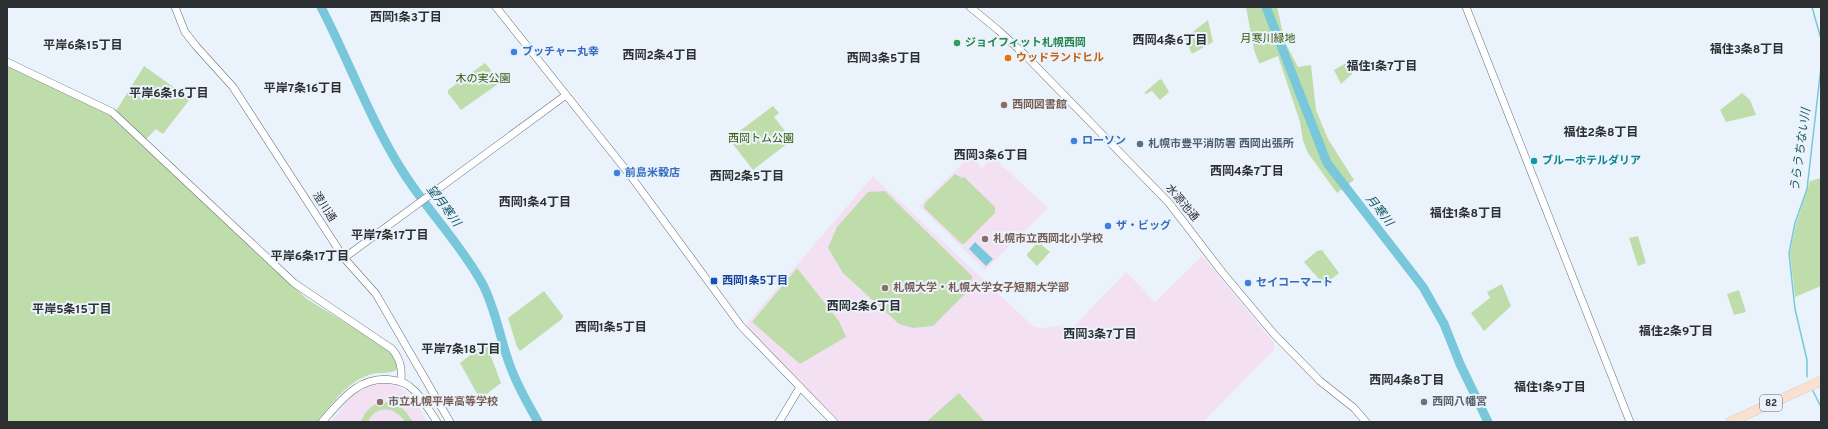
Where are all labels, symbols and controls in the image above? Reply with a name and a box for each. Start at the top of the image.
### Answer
district label: 西岡1条3丁目 [370,10,442,26]
park label: 月寒川緑地 [1241,32,1296,46]
district label: 西岡4条6丁目 [1132,33,1208,49]
place label: ジョイフィット札幌西岡 [965,36,1086,50]
district label: 平岸6条15丁目 [43,38,123,54]
marker: ジョイフィット札幌西岡 [952,38,962,48]
district label: 福住3条8丁目 [1710,42,1784,58]
place label: ブッチャー丸幸 [522,45,599,59]
marker: ブッチャー丸幸 [509,47,519,57]
district label: 西岡2条4丁目 [622,48,698,64]
district label: 西岡3条5丁目 [847,51,921,67]
place label: ウッドランドヒル [1016,51,1104,65]
marker: ウッドランドヒル [1003,53,1013,63]
district label: 福住1条7丁目 [1346,59,1418,75]
park label: 木の実公園 [456,72,511,86]
district label: 平岸7条16丁目 [264,81,342,97]
district label: 平岸6条16丁目 [129,86,209,102]
place label: 西岡図書館 [1012,98,1067,112]
marker: 西岡図書館 [999,100,1009,110]
water label: うらうちない川 [1787,105,1815,193]
district label: 福住2条8丁目 [1564,125,1638,141]
park label: 西岡トム公園 [728,132,794,146]
place label: ローソン [1082,134,1126,148]
marker: ローソン [1069,136,1079,146]
place label: 札幌市豊平消防署 西岡出張所 [1148,137,1294,151]
marker: 札幌市豊平消防署 西岡出張所 [1135,139,1145,149]
district label: 西岡3条6丁目 [954,148,1028,164]
place label: ブルーホテルダリア [1542,154,1641,168]
marker: ブルーホテルダリア [1529,156,1539,166]
district label: 西岡4条7丁目 [1210,164,1284,180]
place label: 前島米穀店 [625,166,680,180]
marker: 前島米穀店 [612,168,622,178]
district label: 西岡2条5丁目 [710,169,784,185]
water label: 望月寒川 [422,182,465,232]
street label: 水源池通 [1162,182,1202,224]
street label: 澄川通 [309,189,339,225]
water label: 月寒川 [1362,192,1398,232]
district label: 西岡1条4丁目 [499,195,571,211]
district label: 福住1条8丁目 [1430,206,1502,222]
place label: ザ・ビッグ [1116,219,1171,233]
marker: ザ・ビッグ [1103,221,1113,231]
district label: 平岸7条17丁目 [351,228,429,244]
place label: 札幌市立西岡北小学校 [993,232,1103,246]
marker: 札幌市立西岡北小学校 [980,234,990,244]
district label: 平岸6条17丁目 [271,249,349,265]
place label: 西岡1条5丁目 [722,274,788,288]
marker: 西岡1条5丁目 [709,276,719,286]
place label: セイコーマート [1256,276,1333,290]
marker: セイコーマート [1243,278,1253,288]
place label: 札幌大学・札幌大学女子短期大学部 [893,281,1069,295]
marker: 札幌大学・札幌大学女子短期大学部 [880,283,890,293]
district label: 西岡2条6丁目 [827,299,901,315]
district label: 平岸5条15丁目 [32,302,112,318]
district label: 西岡1条5丁目 [575,320,647,336]
district label: 福住2条9丁目 [1639,324,1713,340]
district label: 西岡3条7丁目 [1063,327,1137,343]
district label: 平岸7条18丁目 [422,342,500,358]
district label: 西岡4条8丁目 [1369,373,1445,389]
district label: 福住1条9丁目 [1514,380,1586,396]
place label: 市立札幌平岸高等学校 [388,395,498,409]
place label: 西岡八幡宮 [1432,395,1487,409]
road number: 82 [1760,395,1782,411]
marker: 市立札幌平岸高等学校 [375,397,385,407]
marker: 西岡八幡宮 [1419,397,1429,407]

